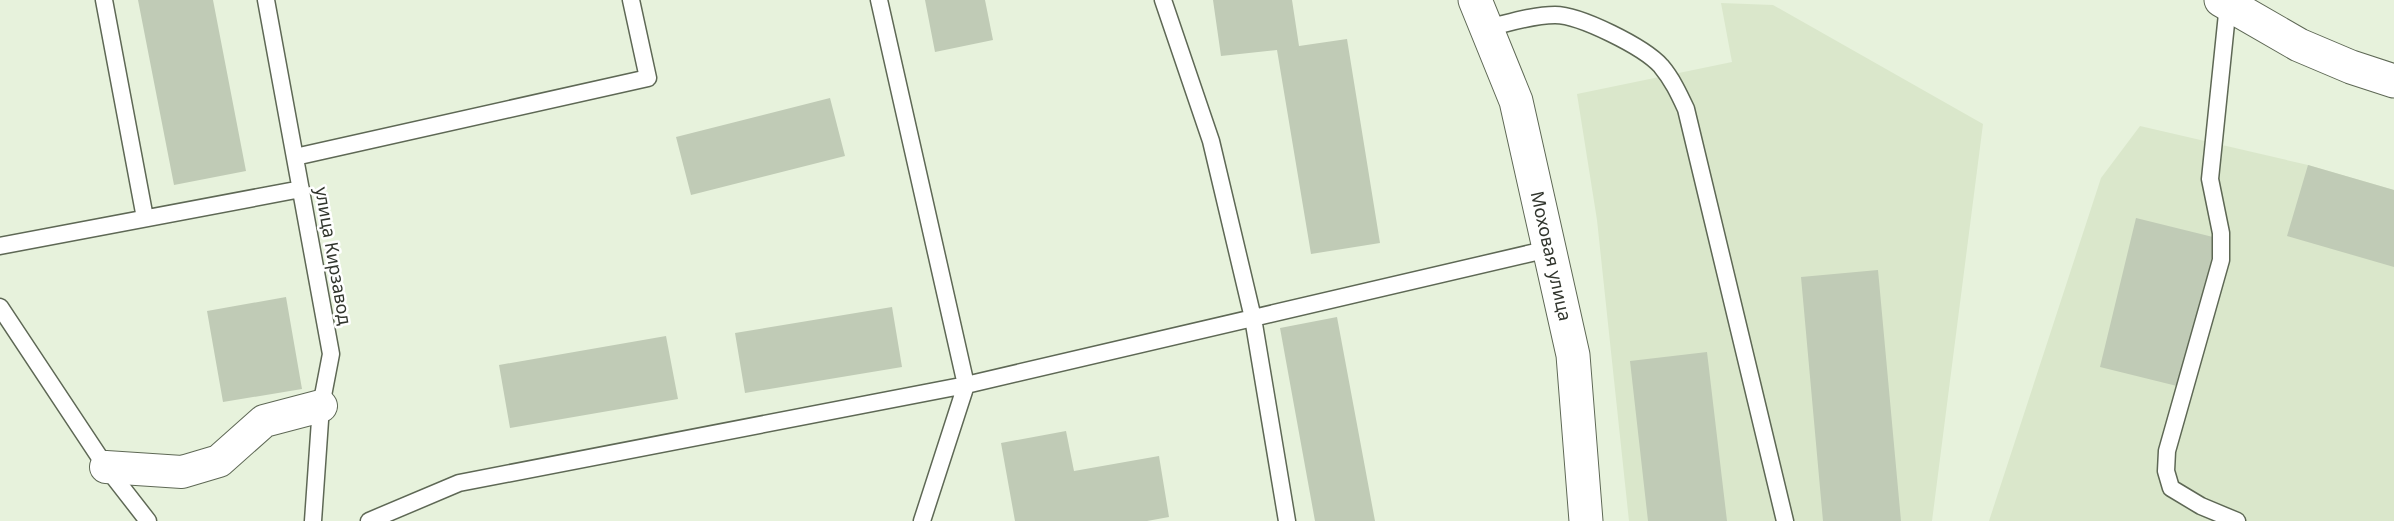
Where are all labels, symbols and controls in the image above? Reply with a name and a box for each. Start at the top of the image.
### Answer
street label: улица Кирзавод [310,185,358,327]
street label: Моховая улица [1526,189,1578,323]

